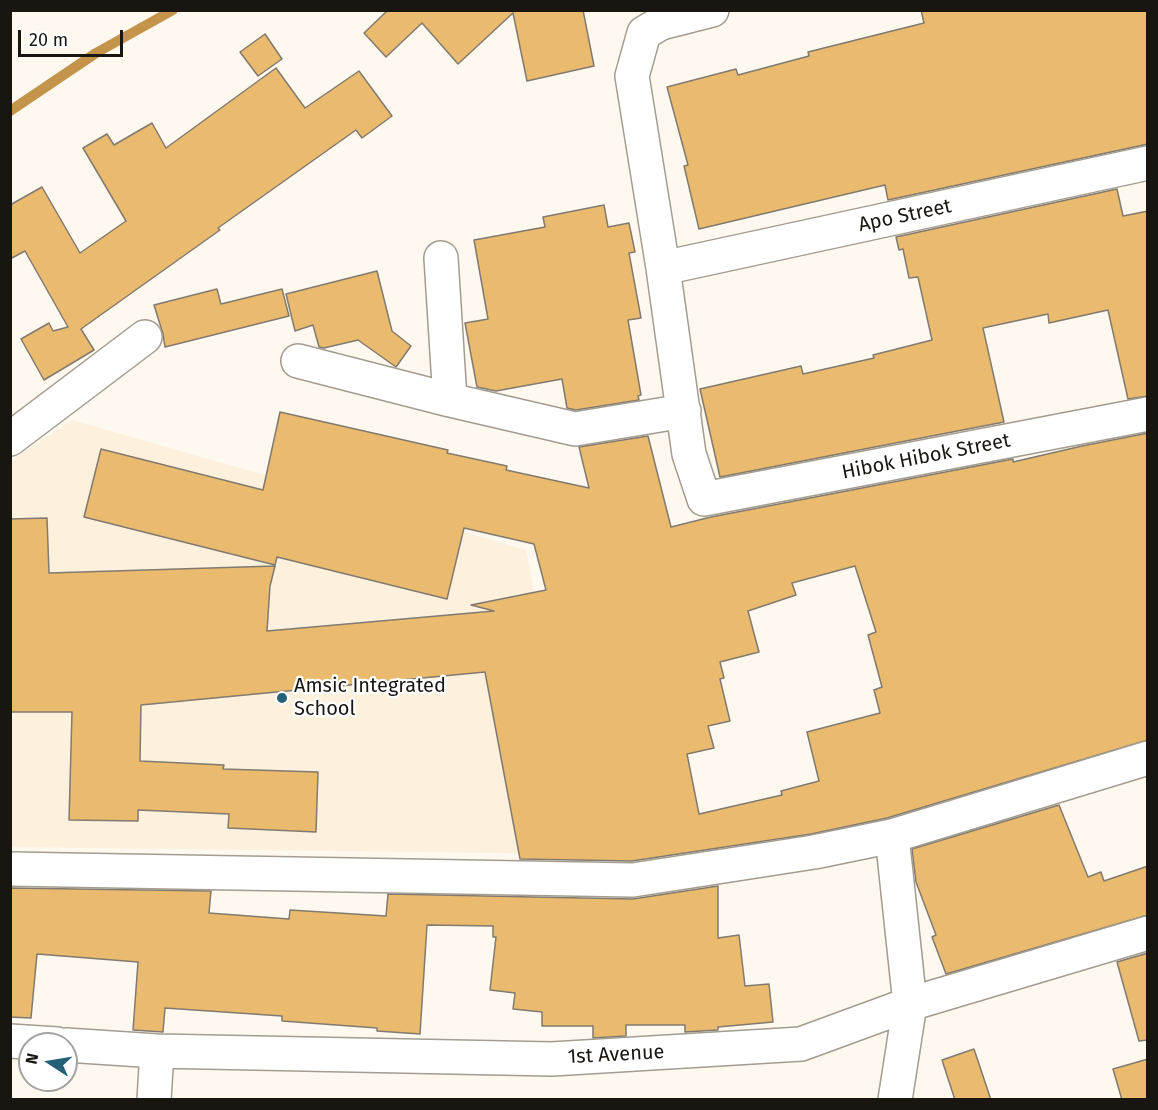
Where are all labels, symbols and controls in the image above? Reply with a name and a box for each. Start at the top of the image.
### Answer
scale bar [21,18,126,56]
text: 20 m [29,29,68,51]
street label: Apo Street [856,194,954,238]
street label: Hibok Hibok Street [840,429,1012,485]
place label: Amsic Integrated School [294,674,446,721]
marker: Amsic Integrated School [275,691,289,705]
north arrow [18,1032,78,1092]
street label: 1st Avenue [567,1040,665,1070]
text: N [21,1051,42,1066]

